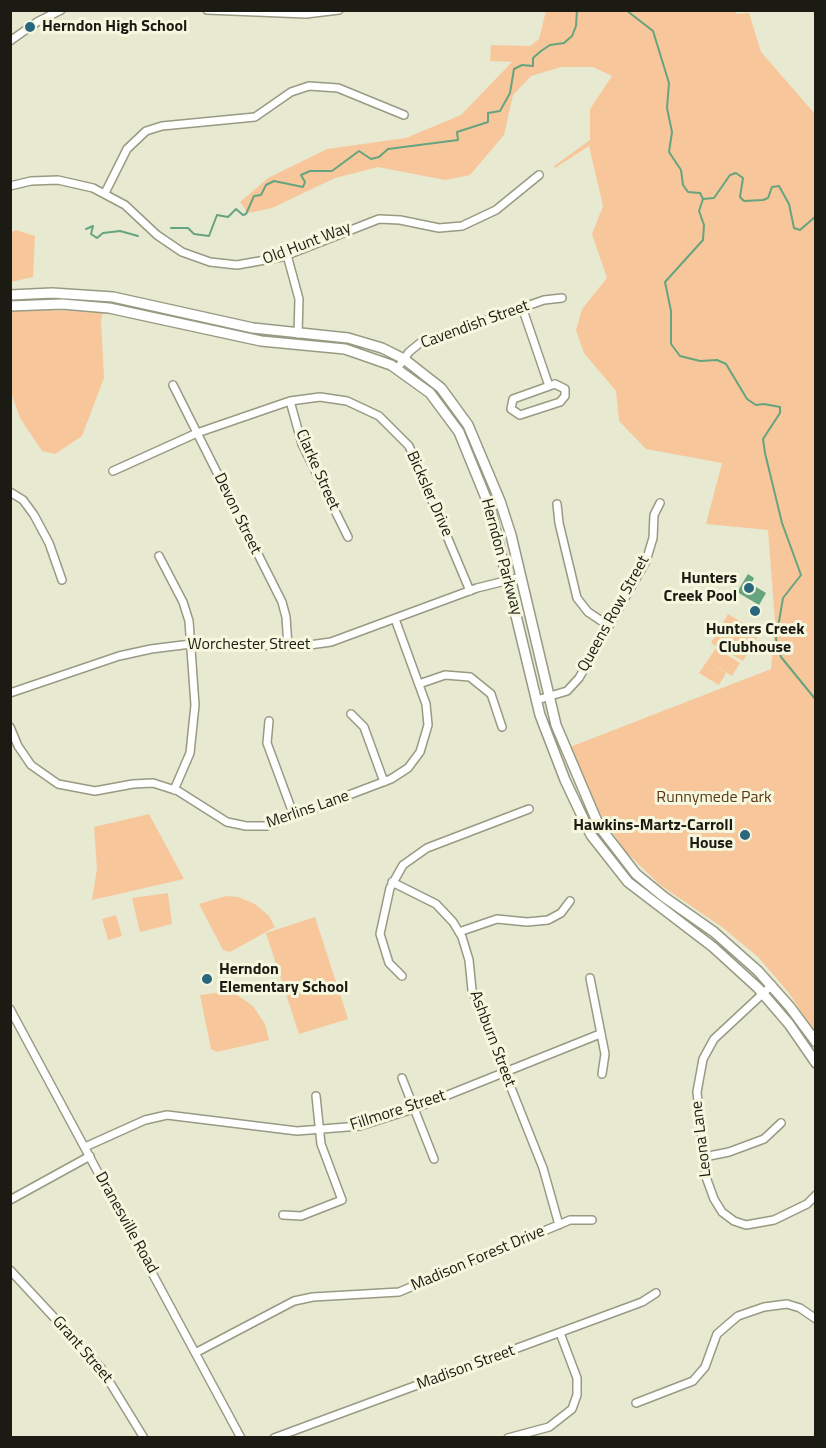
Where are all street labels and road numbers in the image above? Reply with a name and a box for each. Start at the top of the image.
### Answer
street label: Old Hunt Way [260,218,354,270]
street label: Cavendish Street [418,297,532,353]
street label: Clarke Street [291,427,343,513]
street label: Bicksler Drive [402,448,456,540]
street label: Devon Street [209,470,265,558]
street label: Herndon Parkway [476,496,526,618]
street label: Queens Row Street [574,553,654,675]
street label: Worchester Street [188,635,310,655]
street label: Merlins Lane [264,787,352,833]
street label: Ashburn Street [465,988,519,1090]
street label: Fillmore Street [348,1087,448,1135]
street label: Leona Lane [688,1100,716,1178]
street label: Dranesville Road [90,1169,162,1277]
street label: Madison Forest Drive [408,1222,548,1296]
street label: Grant Street [48,1313,116,1387]
street label: Madison Street [414,1341,518,1395]

